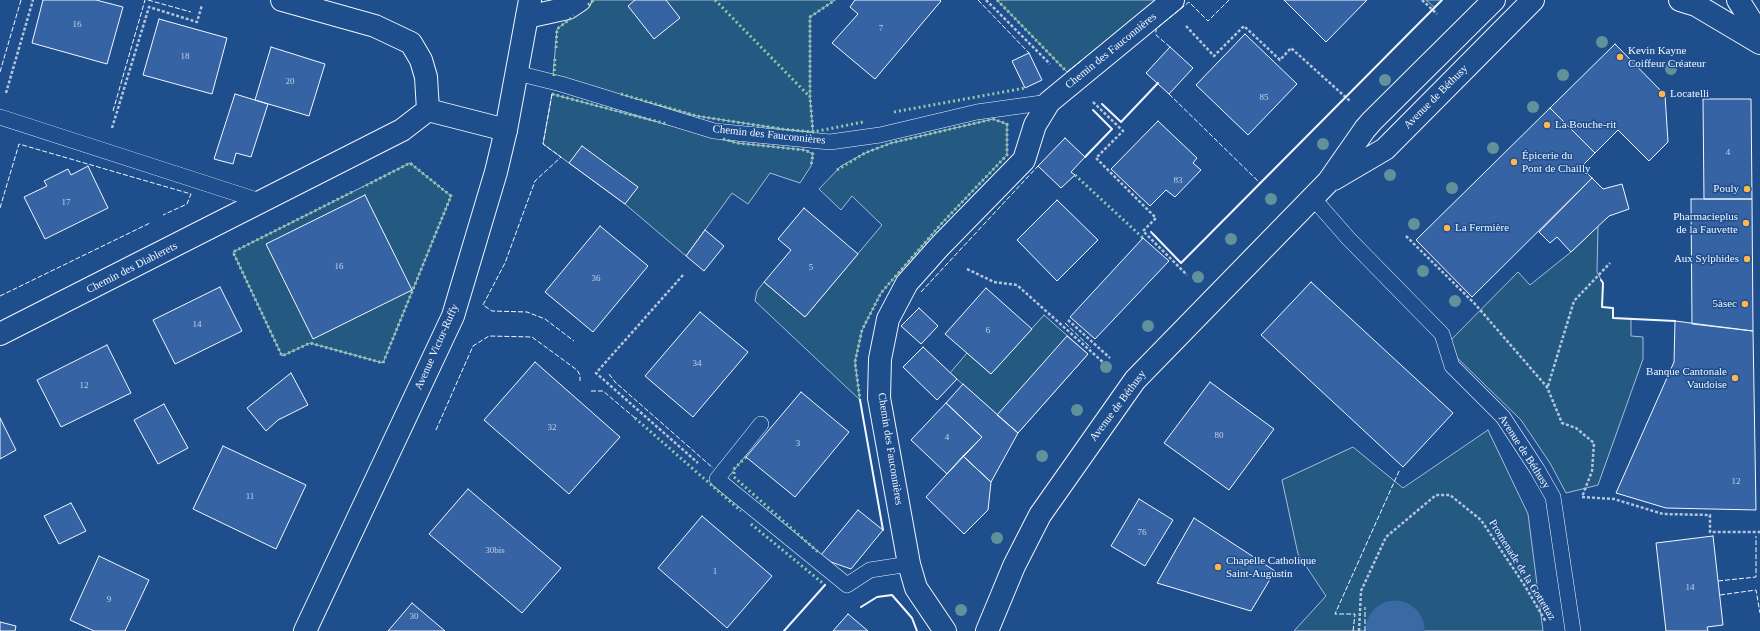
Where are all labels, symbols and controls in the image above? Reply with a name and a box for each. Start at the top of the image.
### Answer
street label: Chemin des Fauconnières [1063,10,1159,92]
house number: 16 [72,20,82,30]
house number: 7 [879,24,883,34]
place label: Kevin Kayne Coiffeur Créateur [1628,44,1706,70]
house number: 18 [180,52,190,62]
marker: Kevin Kayne Coiffeur Créateur [1615,52,1625,62]
street label: Avenue de Béthusy [1401,62,1471,132]
house number: 20 [286,77,294,87]
place label: Locatelli [1670,87,1709,101]
marker: Locatelli [1657,89,1667,99]
house number: 85 [1260,93,1268,103]
place label: La Bouche-rit [1555,118,1616,132]
marker: La Bouche-rit [1542,120,1552,130]
street label: Chemin des Fauconnières [712,122,826,148]
house number: 4 [1726,148,1730,158]
place label: Épicerie du Pont de Chailly [1522,149,1590,175]
marker: Épicerie du Pont de Chailly [1509,157,1519,167]
house number: 83 [1174,176,1182,186]
place label: Pouly [1713,182,1739,196]
marker: Pouly [1742,184,1752,194]
house number: 17 [62,198,70,208]
place label: Pharmacieplus de la Fauvette [1673,210,1738,236]
marker: Pharmacieplus de la Fauvette [1741,218,1751,228]
place label: La Fermière [1455,221,1509,235]
marker: La Fermière [1442,223,1452,233]
street label: Chemin des Diablerets [84,239,180,297]
place label: Aux Sylphides [1674,252,1739,266]
marker: Aux Sylphides [1742,254,1752,264]
house number: 16 [334,262,344,272]
house number: 5 [809,263,813,273]
house number: 36 [592,274,600,284]
place label: 5àsec [1713,297,1737,311]
marker: 5àsec [1740,299,1750,309]
street label: Avenue Victor-Ruffy [412,302,462,392]
house number: 14 [192,320,202,330]
house number: 6 [986,326,990,336]
house number: 34 [692,359,702,369]
place label: Banque Cantonale Vaudoise [1646,365,1727,391]
street label: Avenue de Béthusy [1087,368,1149,444]
marker: Banque Cantonale Vaudoise [1730,373,1740,383]
house number: 12 [80,381,88,391]
street label: Chemin des Fauconnières [875,392,905,506]
street label: Avenue de Béthusy [1495,413,1553,491]
house number: 32 [548,423,556,433]
house number: 80 [1214,431,1224,441]
house number: 4 [945,433,949,443]
house number: 3 [796,439,800,449]
house number: 12 [1732,477,1740,487]
house number: 11 [246,492,254,502]
street label: Promenade de la Gottettaz [1486,517,1558,623]
house number: 76 [1138,528,1146,538]
house number: 30bis [485,546,505,556]
place label: Chapelle Catholique Saint-Augustin [1226,554,1316,580]
marker: Chapelle Catholique Saint-Augustin [1213,562,1223,572]
house number: 1 [713,567,717,577]
house number: 14 [1686,583,1694,593]
house number: 9 [107,595,111,605]
house number: 30 [410,612,418,622]

